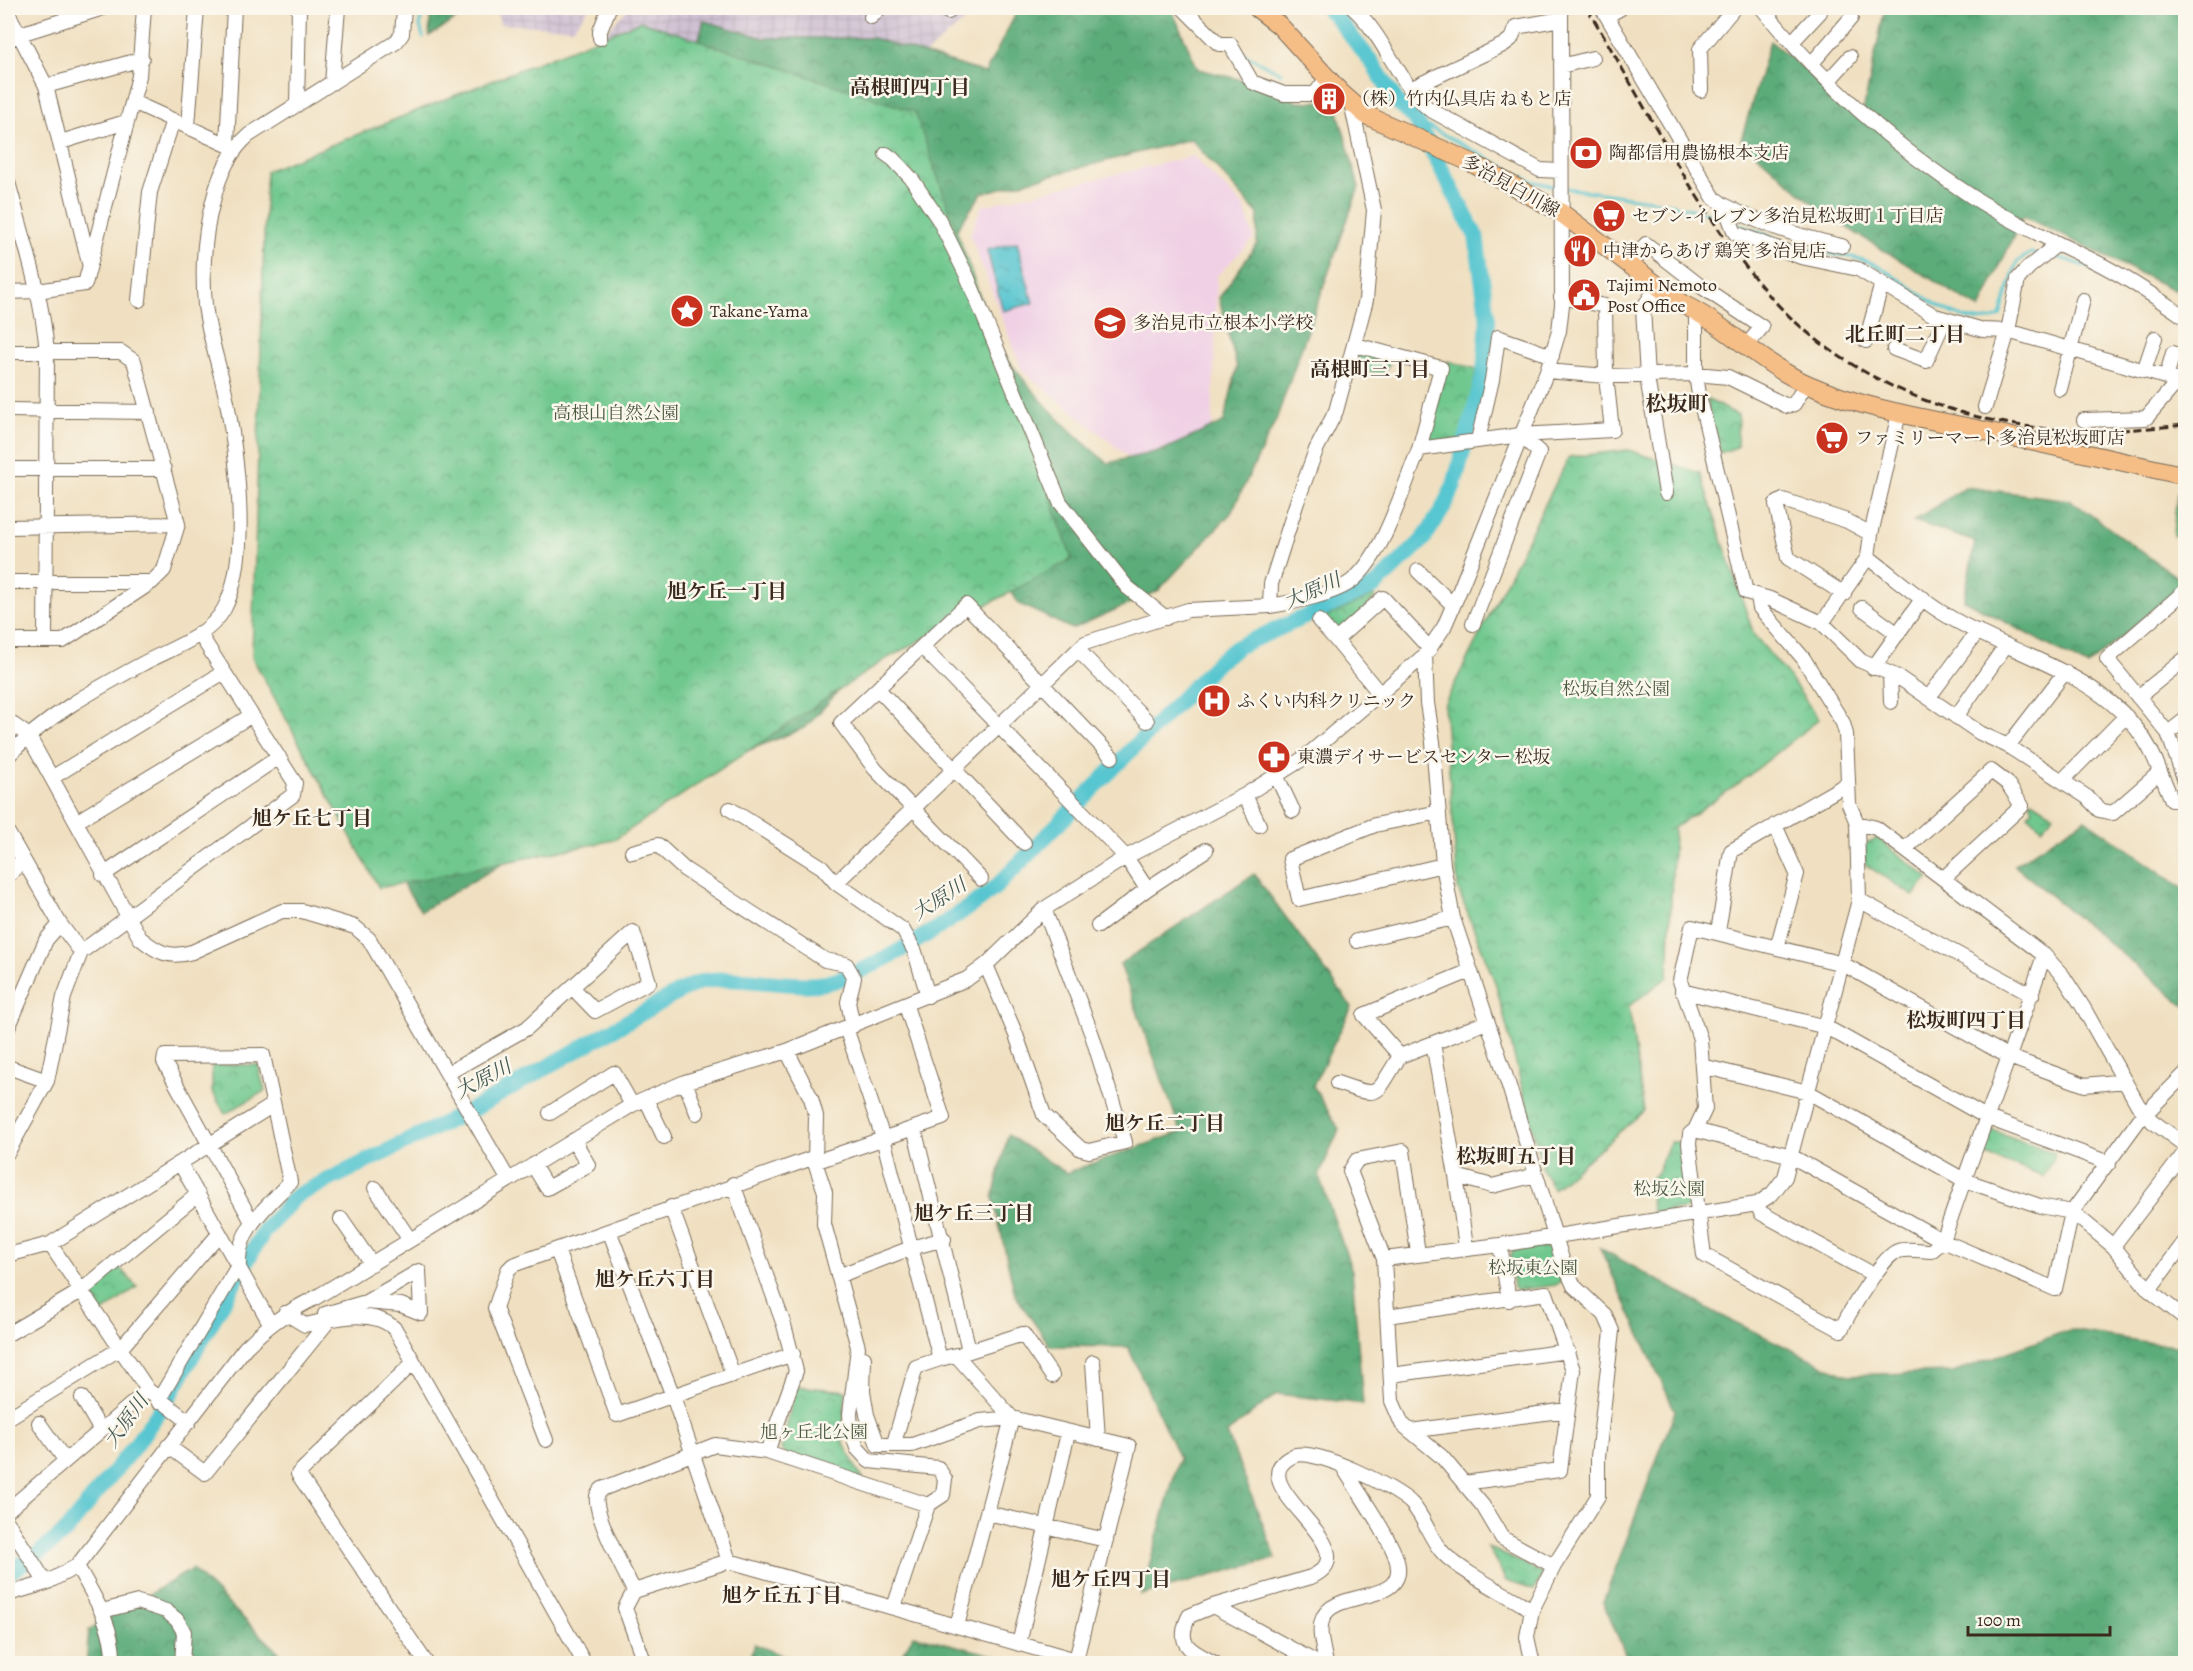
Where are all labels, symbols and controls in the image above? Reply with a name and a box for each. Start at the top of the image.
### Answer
district label: 高根町四丁目 [850,74,970,101]
building icon: （株）竹内仏具店 ねもと店 [1311,81,1347,117]
place label: （株）竹内仏具店 ねもと店 [1352,87,1572,111]
bank icon: 陶都信用農協根本支店 [1568,135,1604,171]
place label: 陶都信用農協根本支店 [1609,141,1789,165]
street label: 多治見白川線 [1458,149,1564,223]
supermarket icon: セブン-イレブン多治見松坂町１丁目店 [1591,198,1627,234]
place label: セブン-イレブン多治見松坂町１丁目店 [1632,204,1943,228]
restaurant icon: 中津からあげ 鶏笑 多治見店 [1562,233,1598,269]
place label: 中津からあげ 鶏笑 多治見店 [1603,239,1826,263]
place label: Tajimi Nemoto Post Office [1607,273,1717,318]
public building icon: Tajimi Nemoto Post Office [1566,277,1602,313]
place icon: Takane-Yama [669,293,705,329]
place label: Takane-Yama [710,299,809,323]
school or university icon: 多治見市立根本小学校 [1092,305,1128,341]
place label: 多治見市立根本小学校 [1133,311,1313,335]
district label: 北丘町二丁目 [1845,321,1965,348]
district label: 高根町三丁目 [1310,356,1430,383]
district label: 松坂町 [1646,390,1709,418]
park label: 高根山自然公園 [553,401,679,425]
supermarket icon: ファミリーマート多治見松坂町店 [1814,420,1850,456]
place label: ファミリーマート多治見松坂町店 [1855,426,2125,450]
water label: 大原川 [1279,566,1347,616]
district label: 旭ケ丘一丁目 [667,578,787,605]
park label: 松坂自然公園 [1562,677,1670,701]
hospital icon: ふくい内科クリニック [1196,683,1232,719]
place label: ふくい内科クリニック [1237,689,1416,713]
pharmacy icon: 東濃デイサービスセンター 松坂 [1256,739,1292,775]
place label: 東濃デイサービスセンター 松坂 [1297,745,1551,769]
district label: 旭ケ丘七丁目 [252,805,372,832]
water label: 大原川 [906,870,973,927]
district label: 松坂町四丁目 [1906,1007,2026,1034]
water label: 大原川 [450,1052,518,1105]
district label: 旭ケ丘二丁目 [1105,1110,1225,1137]
district label: 松坂町五丁目 [1456,1143,1576,1170]
park label: 松坂公園 [1633,1177,1705,1201]
district label: 旭ケ丘三丁目 [914,1200,1034,1227]
park label: 松坂東公園 [1488,1256,1578,1280]
district label: 旭ケ丘六丁目 [595,1266,715,1293]
water label: 大原川 [97,1387,156,1453]
park label: 旭ヶ丘北公園 [760,1420,868,1444]
district label: 旭ケ丘四丁目 [1051,1566,1171,1593]
district label: 旭ケ丘五丁目 [722,1582,842,1609]
scale bar [1968,1599,2110,1637]
text: 100 m [1977,1608,2021,1632]

